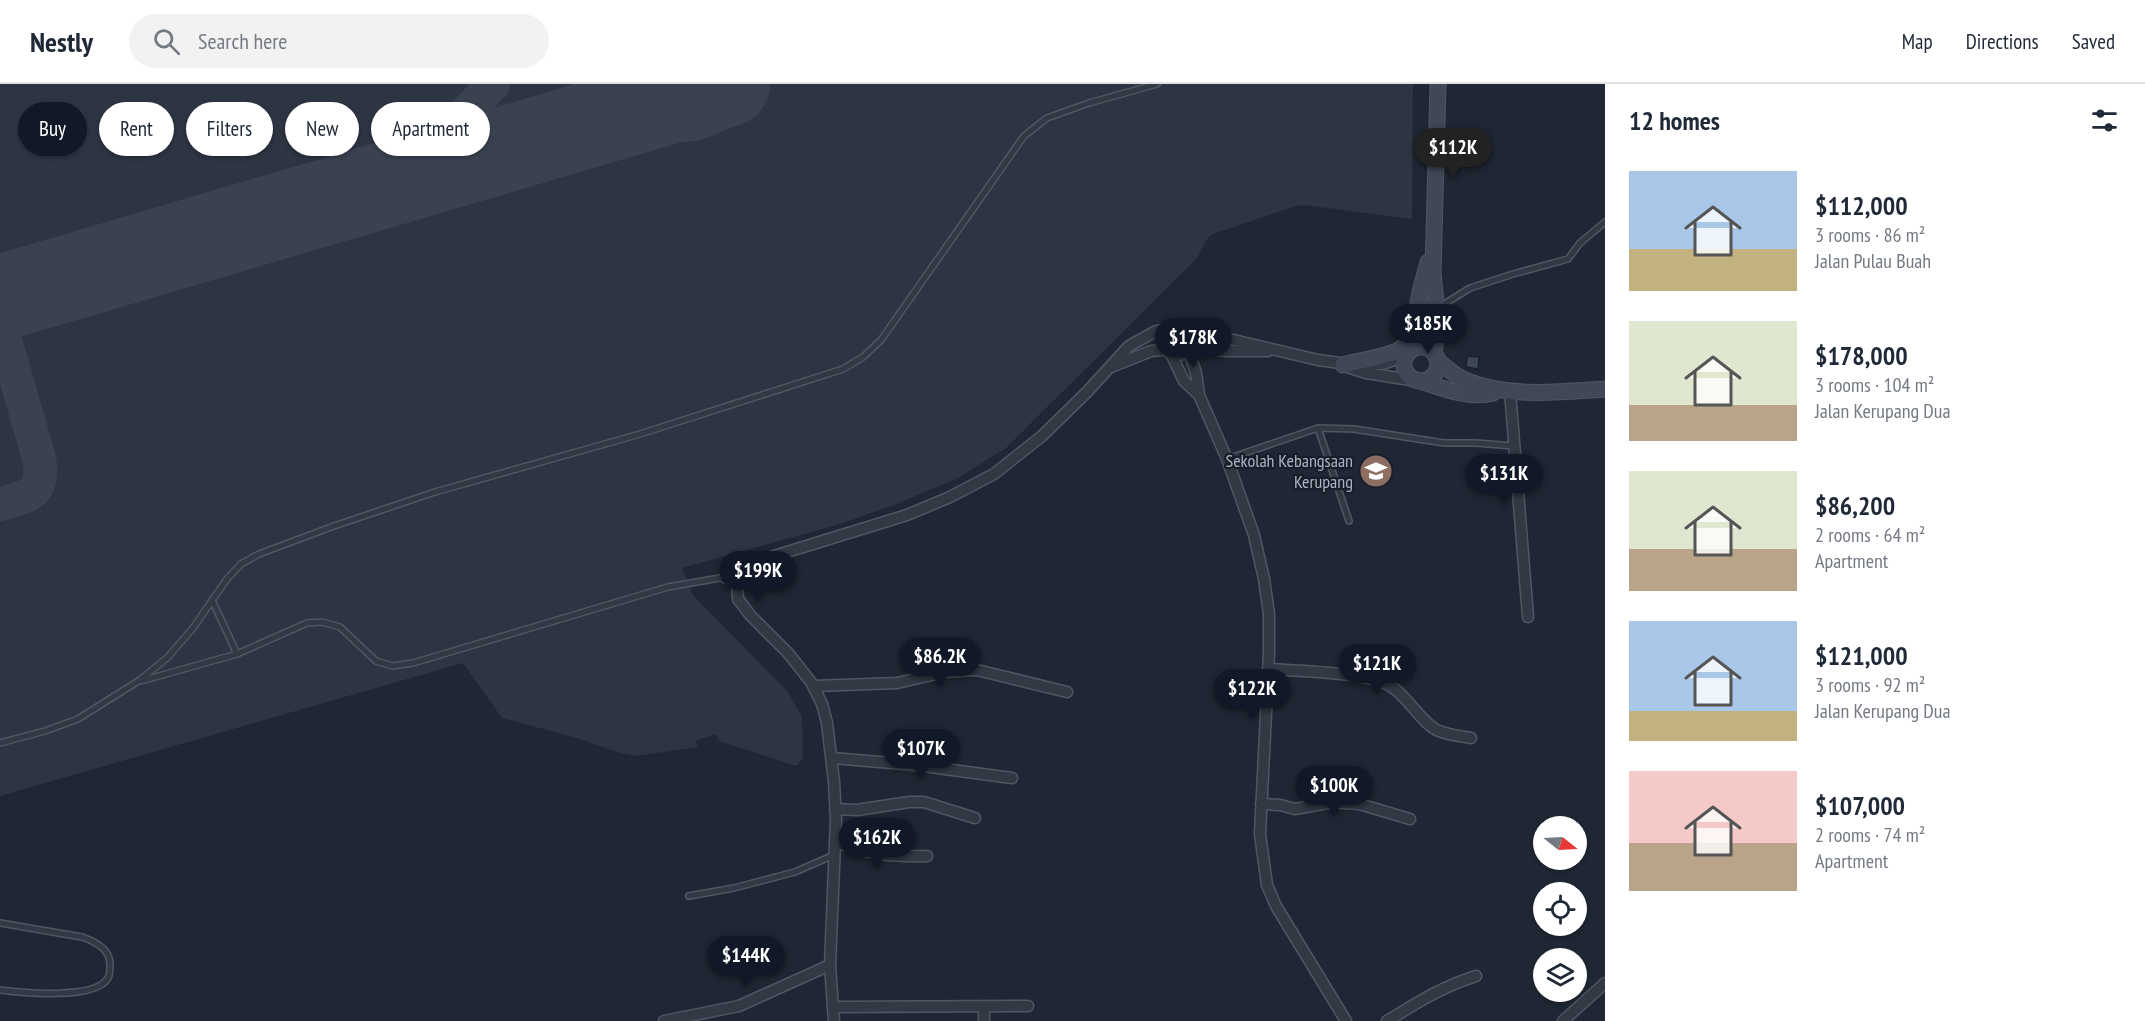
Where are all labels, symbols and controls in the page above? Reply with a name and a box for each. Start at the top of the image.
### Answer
search box [129,14,549,68]
text: Nestly [30,23,93,60]
icon: search [150,25,183,58]
text: Search here [198,27,287,55]
text: Map [1902,28,1933,55]
text: Directions [1966,28,2039,55]
text: Saved [2072,28,2115,55]
chip: Buy [18,102,87,156]
chip: Rent [99,102,174,156]
chip: Filters [186,102,273,156]
chip: New [285,102,359,156]
chip: Apartment [371,102,490,156]
text: 12 homes [1629,104,1720,137]
icon: filters [2088,104,2121,137]
pin: $112K [1411,128,1495,179]
text: $112K [1429,134,1477,160]
text: $112,000 [1815,189,1908,222]
icon: home [1677,195,1749,267]
text: 3 rooms · 86 m² [1815,222,1925,248]
text: Jalan Pulau Buah [1815,248,1931,274]
pin: $185K [1386,304,1470,355]
text: $185K [1404,310,1452,336]
pin: $178K [1151,318,1235,369]
text: $178K [1169,324,1217,350]
text: $178,000 [1815,339,1908,372]
icon: home [1677,345,1749,417]
text: 3 rooms · 104 m² [1815,372,1934,398]
text: Jalan Kerupang Dua [1815,398,1951,424]
place label: Sekolah Kebangsaan Kerupang [1225,449,1353,493]
school or university icon: Sekolah Kebangsaan Kerupang [1358,453,1394,489]
pin: $131K [1462,454,1546,505]
text: $131K [1480,460,1528,486]
text: $86,200 [1815,489,1895,522]
icon: home [1677,495,1749,567]
text: 2 rooms · 64 m² [1815,522,1925,548]
text: Apartment [1815,548,1888,574]
pin: $199K [716,551,800,602]
text: $199K [734,557,782,583]
pin: $86.2K [891,637,989,688]
text: $121,000 [1815,639,1908,672]
text: $86.2K [914,643,966,669]
pin: $121K [1335,644,1419,695]
icon: home [1677,645,1749,717]
text: $121K [1353,650,1401,676]
pin: $122K [1210,669,1294,720]
text: 3 rooms · 92 m² [1815,672,1925,698]
text: $122K [1228,675,1276,701]
text: Jalan Kerupang Dua [1815,698,1951,724]
pin: $107K [879,729,963,780]
text: $107K [897,735,945,761]
pin: $100K [1292,766,1376,817]
text: $100K [1310,772,1358,798]
text: $107,000 [1815,789,1905,822]
icon: home [1677,795,1749,867]
north arrow [1533,816,1587,870]
map controls [1533,816,1587,1002]
pin: $162K [835,818,919,869]
text: 2 rooms · 74 m² [1815,822,1925,848]
text: $162K [853,824,901,850]
text: Apartment [1815,848,1888,874]
button: locate [1533,882,1587,936]
pin: $144K [704,936,788,987]
text: $144K [722,942,770,968]
button: layers [1533,948,1587,1002]

